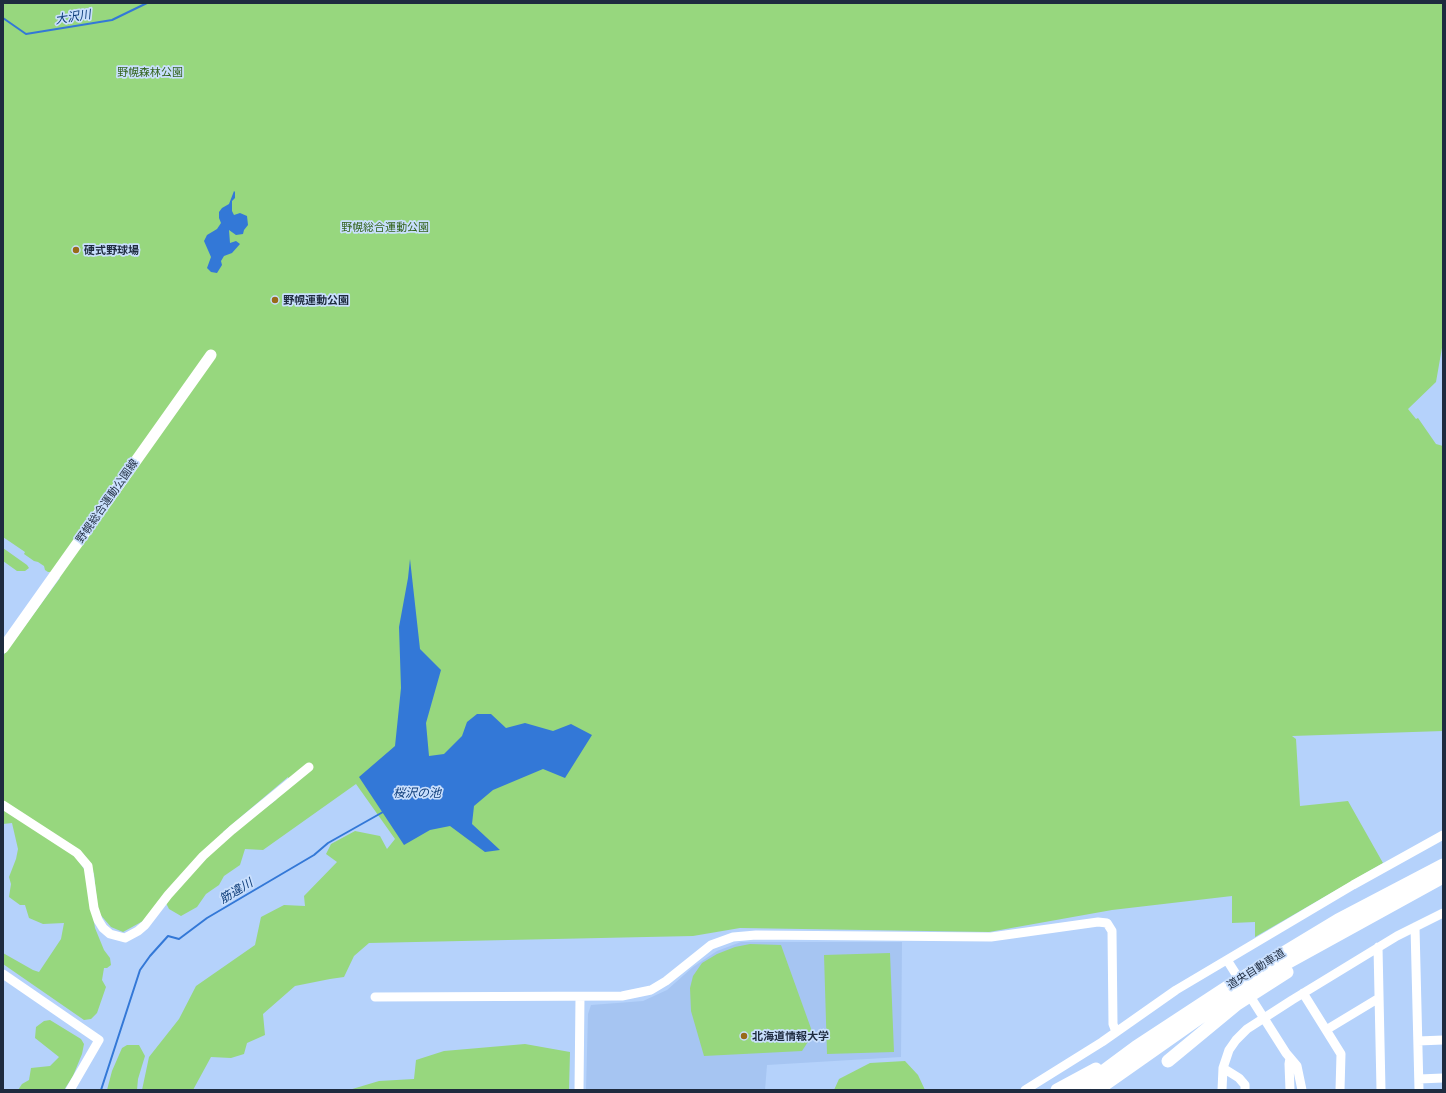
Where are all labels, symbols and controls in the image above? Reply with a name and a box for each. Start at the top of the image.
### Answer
water label: 大沢川 [54,7,92,27]
park label: 野幌森林公園 [117,65,183,79]
park label: 野幌総合運動公園 [341,220,429,234]
place label: 硬式野球場 [84,243,139,257]
marker: 硬式野球場 [71,245,81,255]
place label: 野幌運動公園 [283,293,349,307]
marker: 野幌運動公園 [270,295,280,305]
street label: 野幌総合運動公園線 [73,457,141,545]
water label: 桜沢の池 [393,786,441,800]
water label: 筋違川 [217,876,255,906]
street label: 道央自動車道 [1225,946,1287,992]
place label: 北海道情報大学 [752,1029,829,1043]
marker: 北海道情報大学 [739,1031,749,1041]

